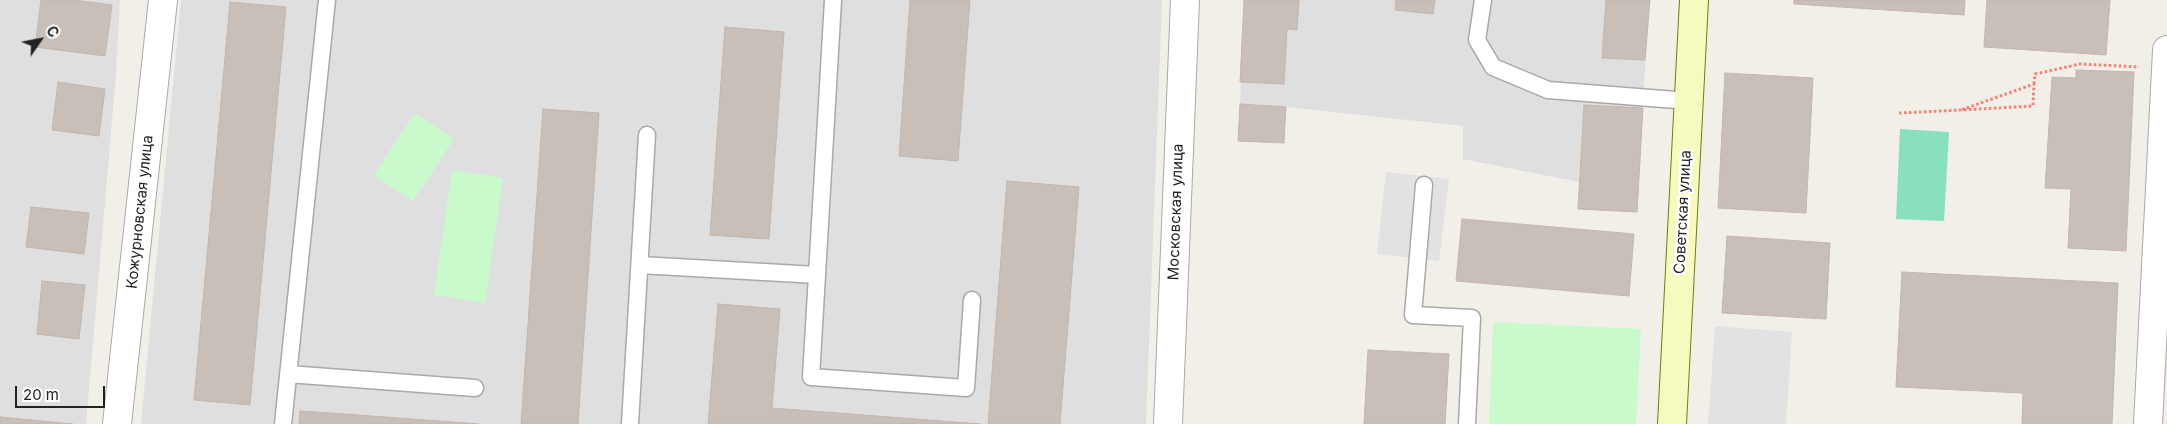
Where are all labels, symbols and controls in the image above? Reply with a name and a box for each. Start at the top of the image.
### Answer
north arrow [15,15,65,65]
text: С [43,23,63,41]
street label: Кожурновская улица [123,134,157,290]
street label: Московская улица [1165,143,1187,281]
street label: Советская улица [1671,150,1695,274]
scale bar [18,376,108,408]
text: 20 m [23,385,59,404]

